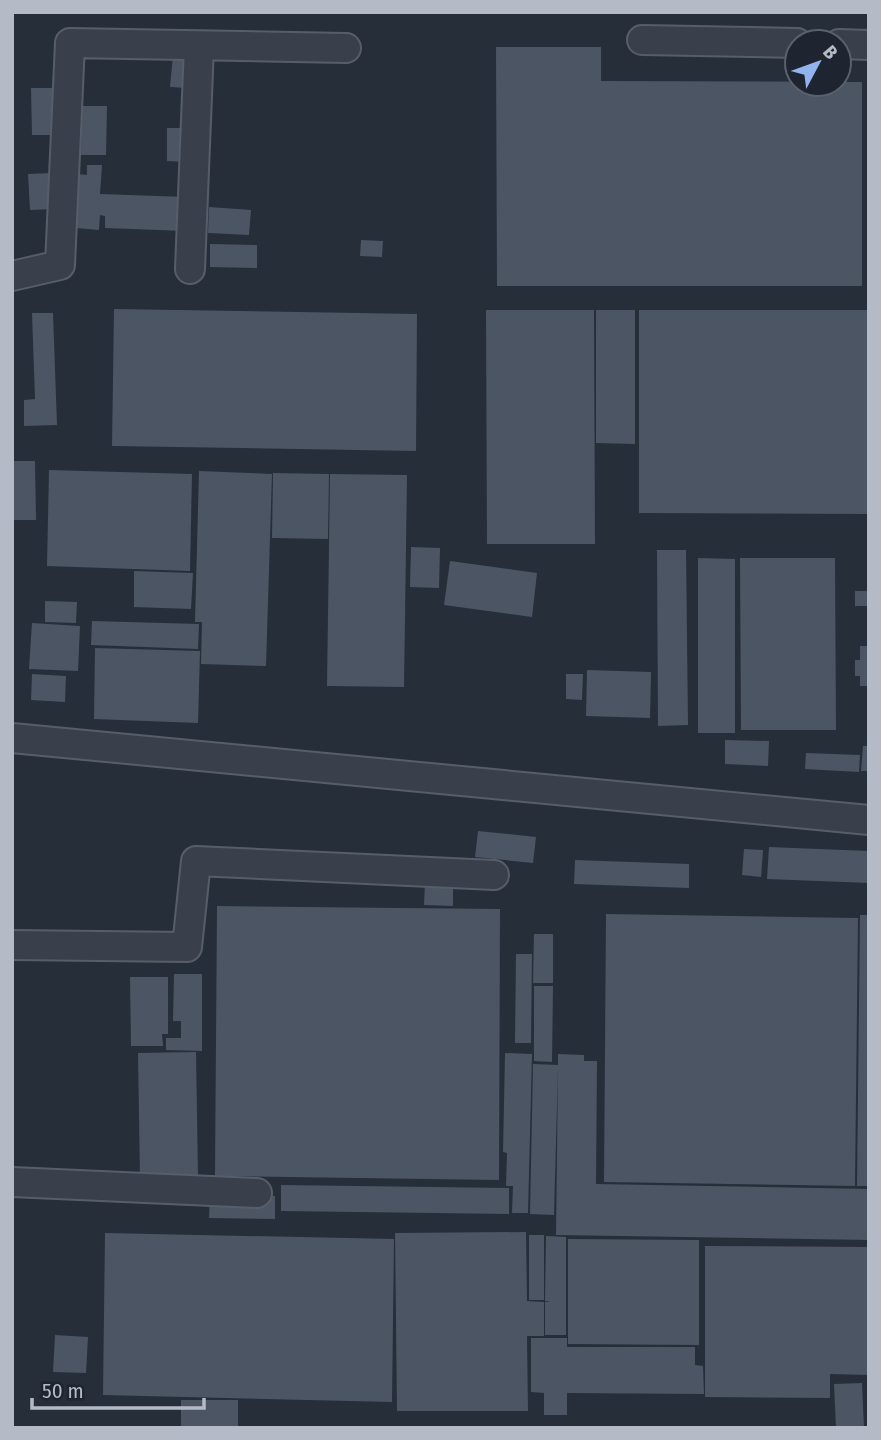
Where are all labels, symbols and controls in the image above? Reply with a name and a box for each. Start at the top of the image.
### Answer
north arrow [783,28,853,98]
text: B [818,41,843,64]
scale bar [32,1366,203,1410]
text: 50 m [42,1378,84,1404]

